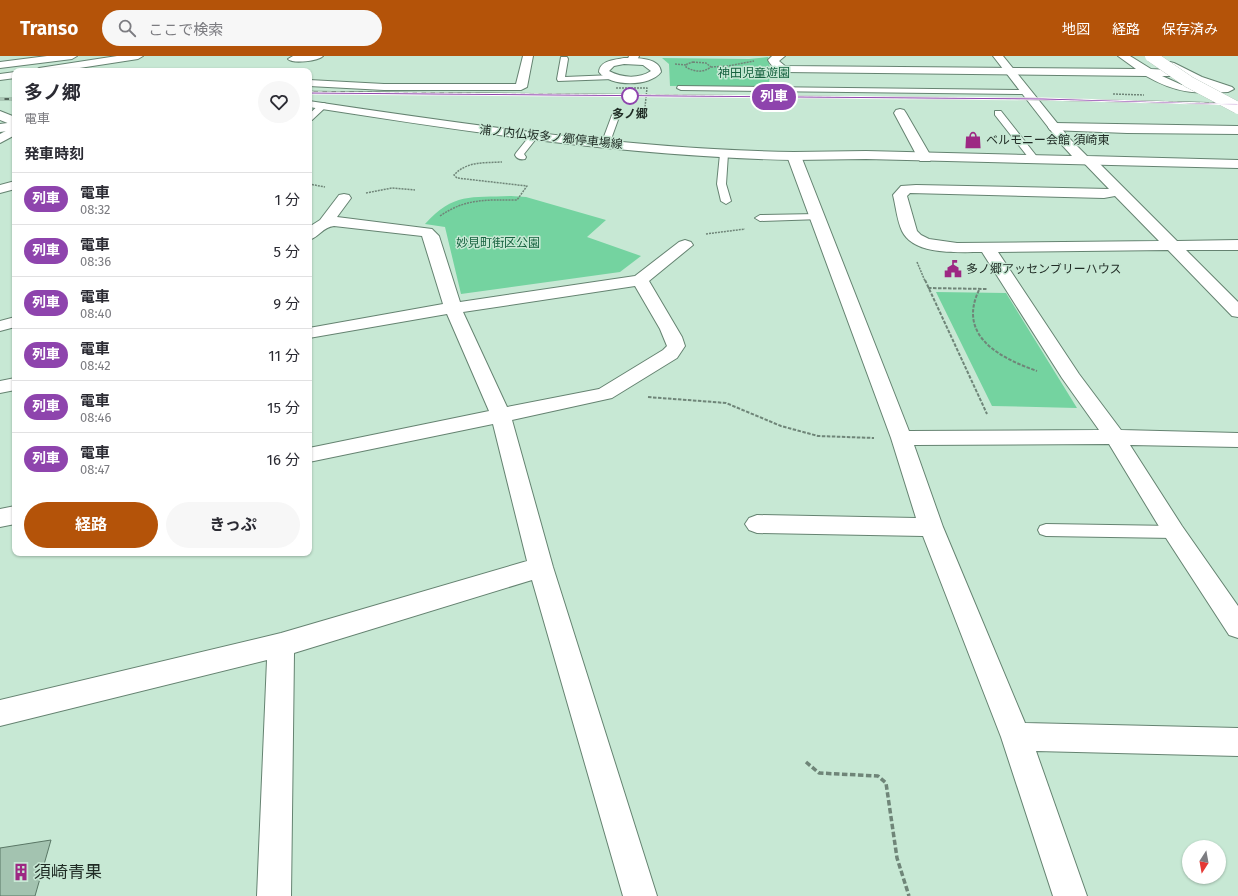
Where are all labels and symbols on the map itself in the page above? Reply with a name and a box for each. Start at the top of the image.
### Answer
park label: 神田児童遊園 [718,66,790,80]
line badge: 列車 [756,84,792,110]
marker: 多ノ郷 [621,87,639,105]
place label: 多ノ郷 [612,107,648,121]
street label: 浦ノ内仏坂多ノ郷停車場線 [479,123,623,151]
shop icon: ベルモニー会館 須崎東 [963,130,983,150]
place label: ベルモニー会館 須崎東 [986,133,1109,147]
park label: 妙見町街区公園 [456,236,540,250]
public building icon: 多ノ郷アッセンブリーハウス [943,259,963,279]
place label: 多ノ郷アッセンブリーハウス [966,262,1121,276]
north arrow [1182,840,1226,884]
building icon: 須崎青果 [11,862,31,882]
place label: 須崎青果 [34,862,102,883]

